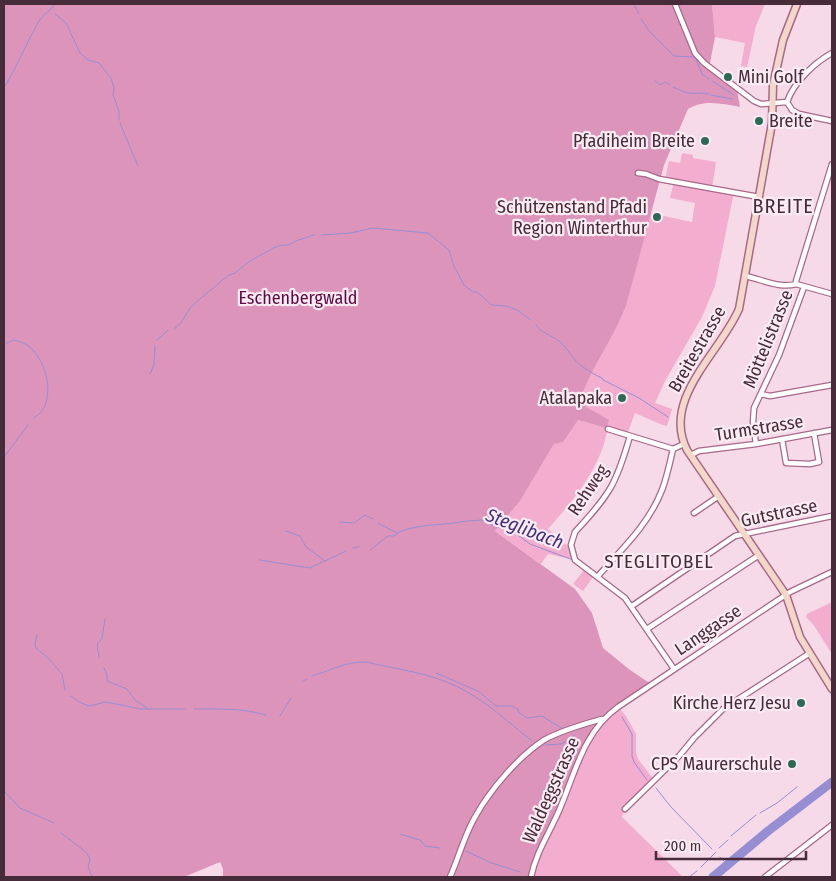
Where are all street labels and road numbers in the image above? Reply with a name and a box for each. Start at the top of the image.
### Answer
street label: Möttelistrasse [738,287,798,391]
street label: Breitestrasse [664,302,730,396]
street label: Turmstrasse [713,410,805,446]
street label: Rehweg [563,460,613,520]
street label: Gutstrasse [739,494,819,532]
street label: Langgasse [671,600,746,660]
street label: Waldeggstrasse [518,734,584,846]

